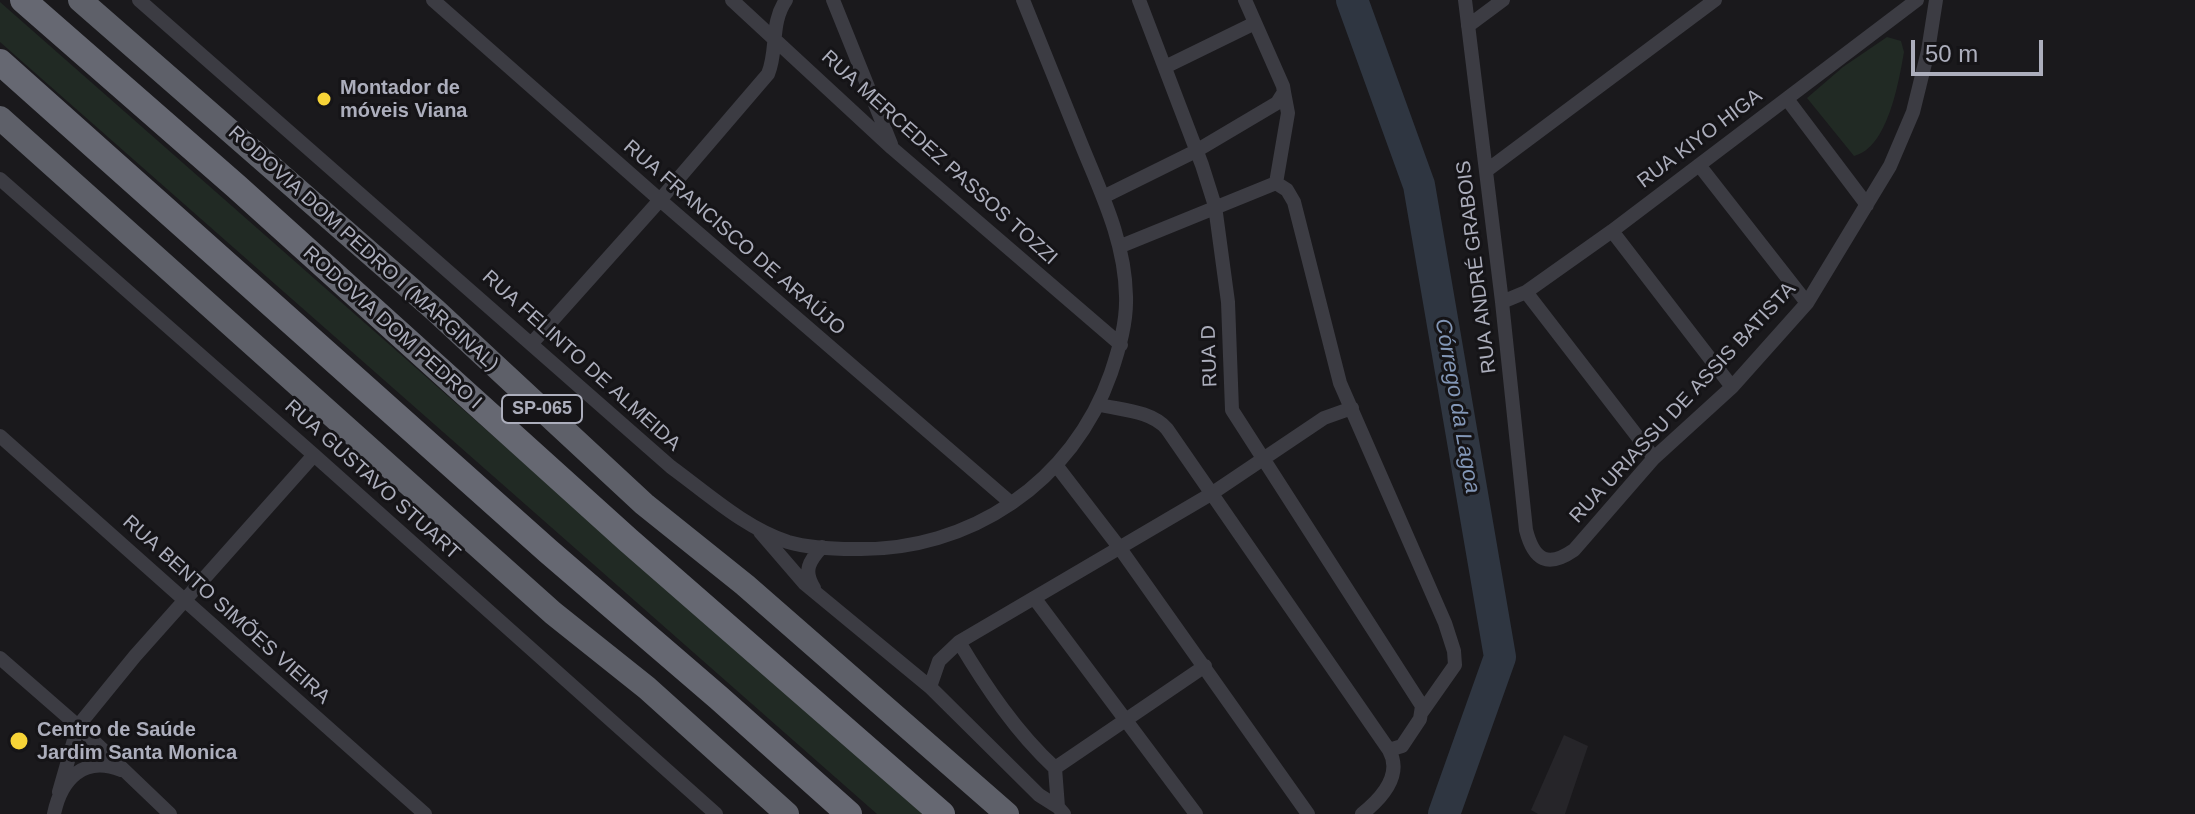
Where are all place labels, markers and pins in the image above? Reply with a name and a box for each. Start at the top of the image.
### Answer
place label: Montador de móveis Viana [340,76,467,123]
marker: Montador de móveis Viana [315,90,333,108]
place label: Centro de Saúde Jardim Santa Monica [37,718,237,765]
marker: Centro de Saúde Jardim Santa Monica [8,730,30,752]

